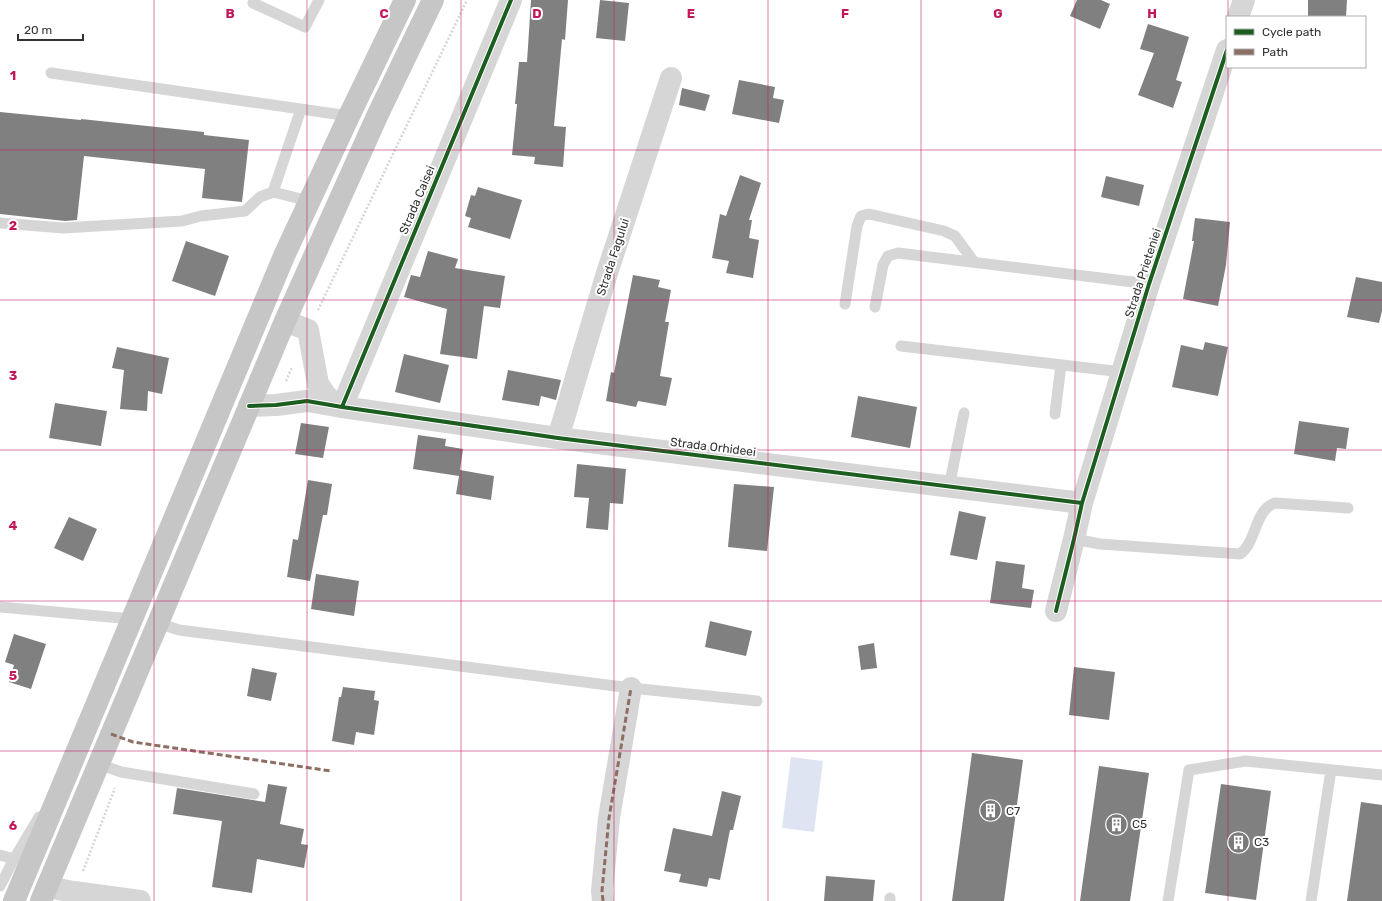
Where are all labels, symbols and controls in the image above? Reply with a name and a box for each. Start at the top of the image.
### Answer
text: B [225,6,235,21]
text: C [379,6,389,21]
text: D [532,6,542,21]
text: E [687,6,695,21]
text: F [841,6,849,21]
text: G [993,6,1003,21]
text: H [1147,6,1157,21]
scale bar [18,16,83,42]
legend [1226,16,1366,68]
text: 20 m [24,23,52,37]
text: Cycle path [1262,25,1321,39]
text: Path [1262,45,1288,59]
text: 1 [10,68,16,83]
street label: Strada Caisei [396,163,438,236]
street label: Strada Fagului [594,216,632,298]
text: 2 [9,218,17,233]
street label: Strada Prieteniei [1122,227,1164,319]
text: 3 [9,368,18,383]
street label: Strada Orhideei [669,435,757,459]
text: 4 [9,518,18,533]
text: 5 [9,668,17,683]
building icon: C7 [977,798,1003,824]
place label: C7 [1006,804,1020,818]
building icon: C5 [1103,811,1129,837]
place label: C5 [1132,817,1147,831]
text: 6 [9,818,18,833]
building icon: C3 [1225,829,1251,855]
place label: C3 [1254,835,1269,849]

